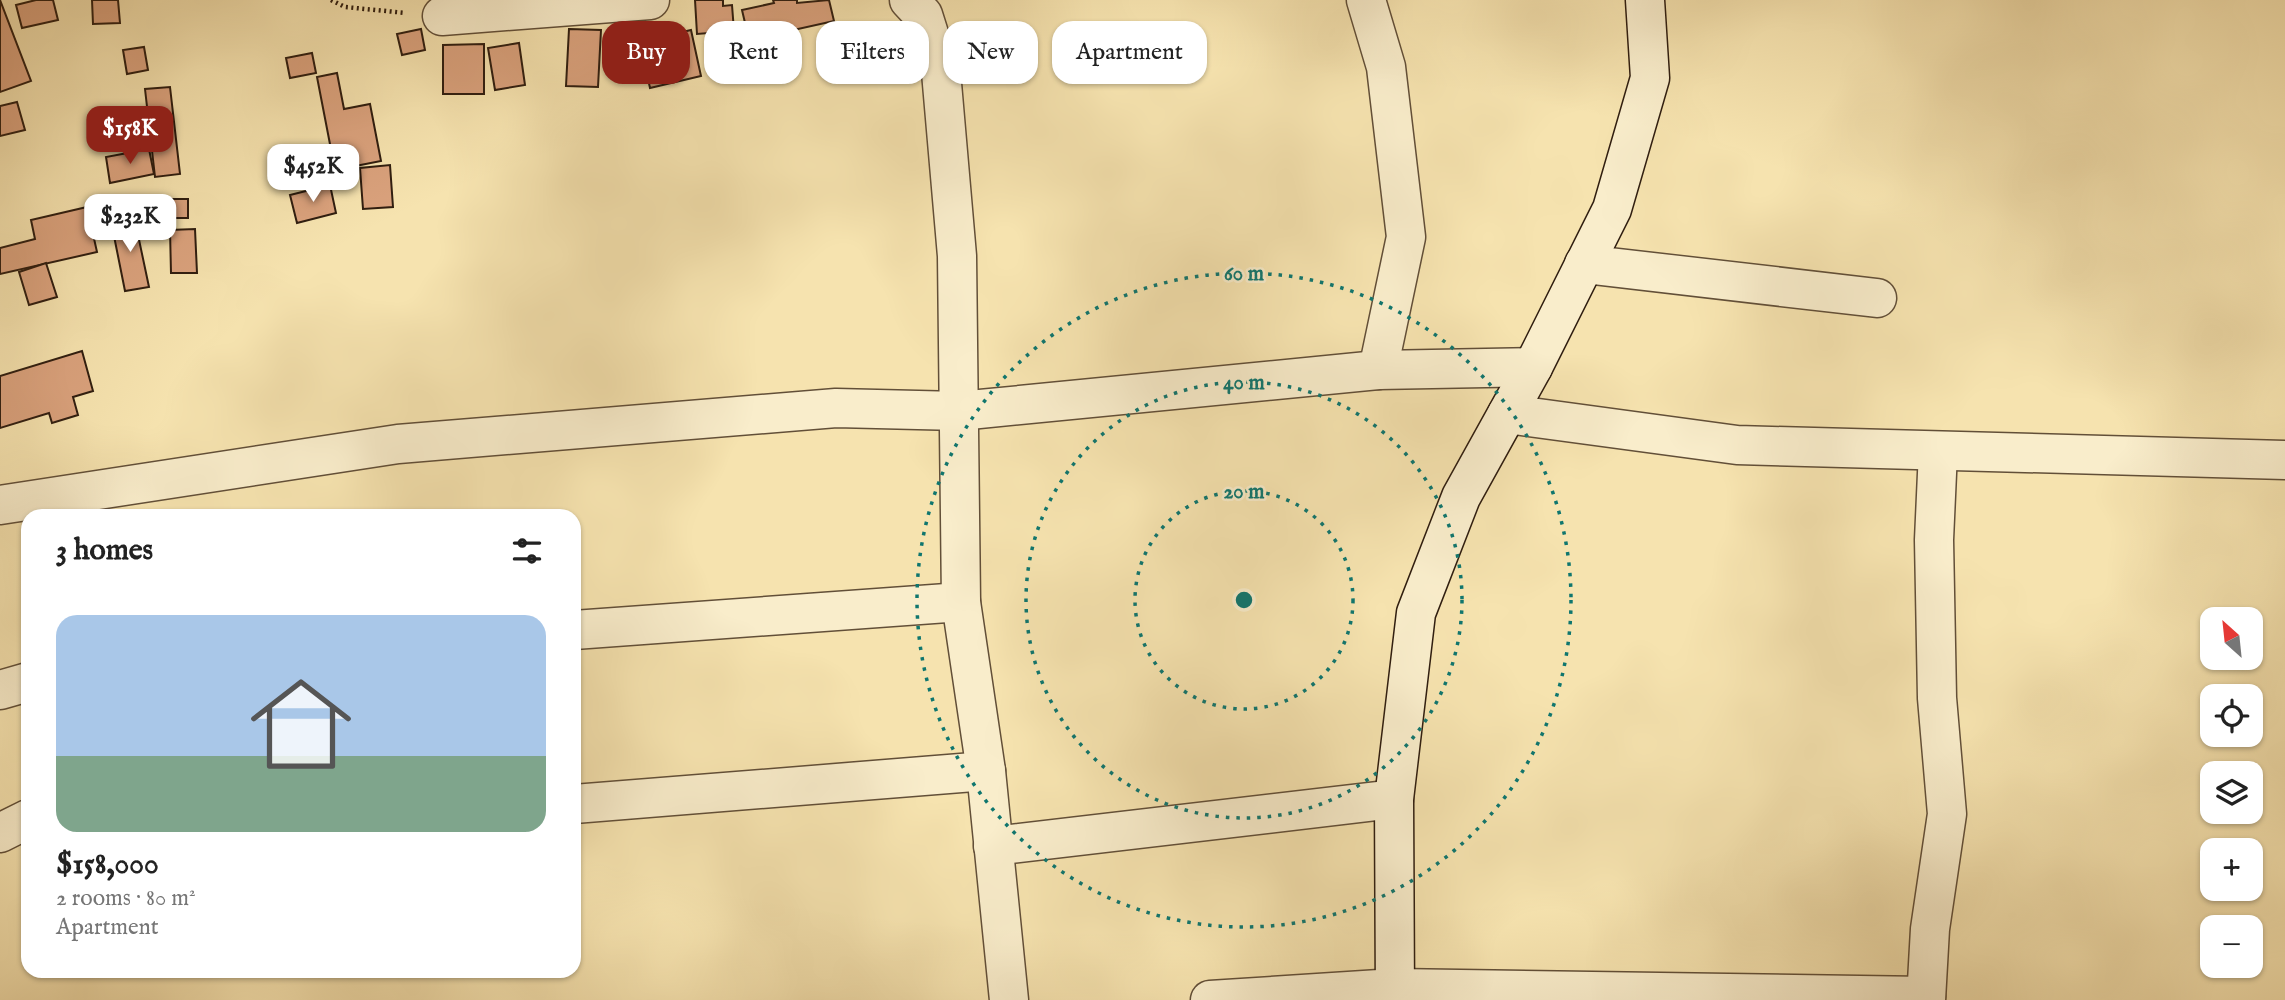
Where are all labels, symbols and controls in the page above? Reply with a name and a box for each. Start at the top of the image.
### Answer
chip: Buy [602,21,690,84]
chip: Rent [704,21,802,84]
chip: Filters [816,21,929,84]
chip: New [943,21,1038,84]
chip: Apartment [1052,21,1207,84]
pin: $158K [81,106,179,166]
text: $158K [102,114,158,143]
pin: $452K [264,144,362,204]
text: $452K [283,152,343,181]
pin: $232K [81,194,179,254]
text: $232K [100,202,160,231]
text: 60 m [1224,261,1265,288]
text: 40 m [1223,370,1265,397]
text: 20 m [1224,479,1265,506]
text: 3 homes [56,532,153,570]
icon: filters [508,532,546,570]
centre of rings [1232,588,1256,612]
north arrow [2200,607,2263,670]
map controls [2200,607,2263,978]
icon: home [238,661,364,787]
button: locate [2200,684,2263,747]
button: layers [2200,761,2263,824]
button: + [2200,838,2263,901]
text: $158,000 [56,846,159,884]
text: 2 rooms · 80 m² [56,884,196,913]
text: Apartment [56,913,159,942]
button: − [2200,915,2263,978]

